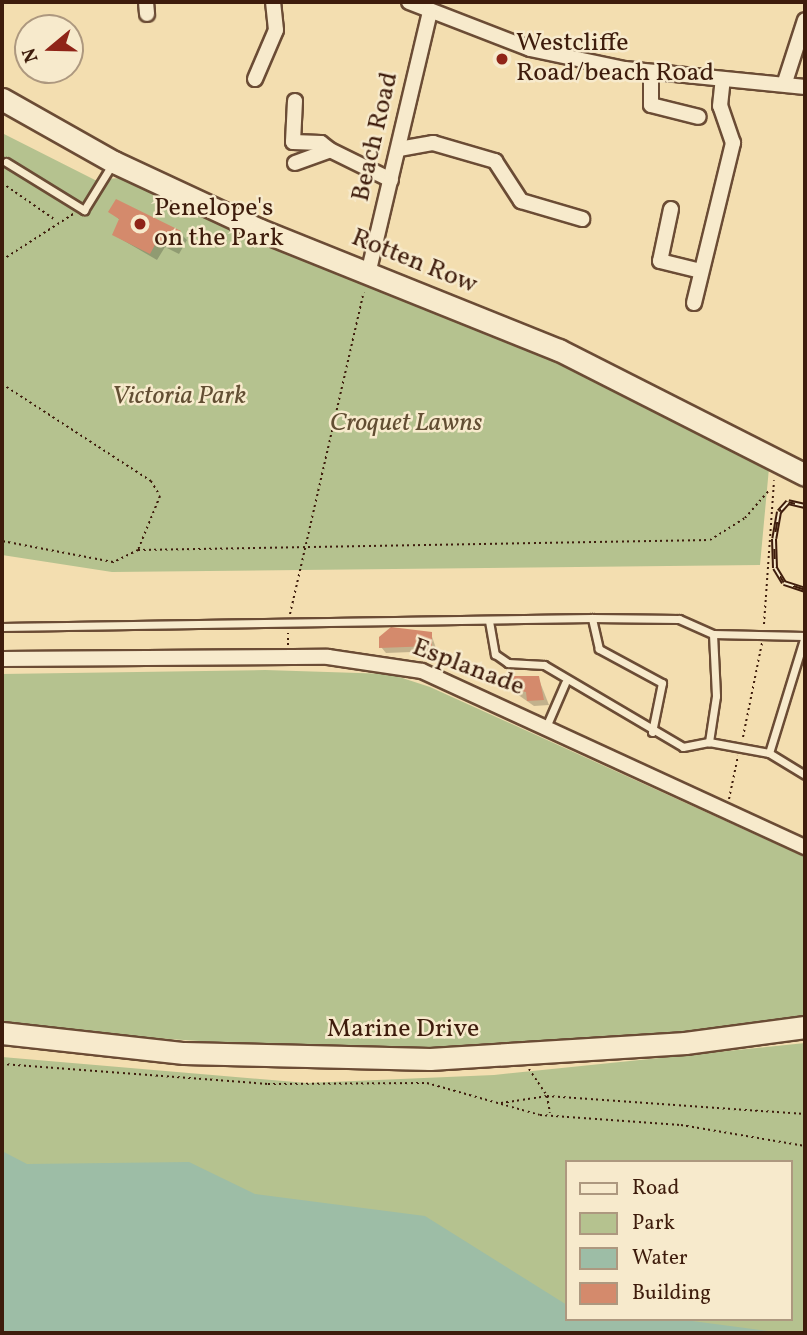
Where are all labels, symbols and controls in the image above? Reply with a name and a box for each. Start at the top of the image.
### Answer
north arrow [14,14,84,84]
place label: Westcliffe Road/beach Road [516,28,714,90]
text: N [17,44,46,66]
marker: Westcliffe Road/beach Road [494,51,510,67]
street label: Beach Road [346,69,406,205]
place label: Penelope's on the Park [154,193,284,255]
marker: Penelope's on the Park [132,216,148,232]
street label: Rotten Row [347,223,481,301]
park label: Victoria Park [112,381,246,413]
park label: Croquet Lawns [330,408,482,440]
street label: Esplanade [408,632,528,704]
street label: Marine Drive [327,1014,479,1046]
legend [566,1160,793,1321]
text: Road [632,1174,679,1203]
text: Park [632,1209,675,1238]
text: Water [632,1244,688,1273]
text: Building [632,1279,711,1308]

